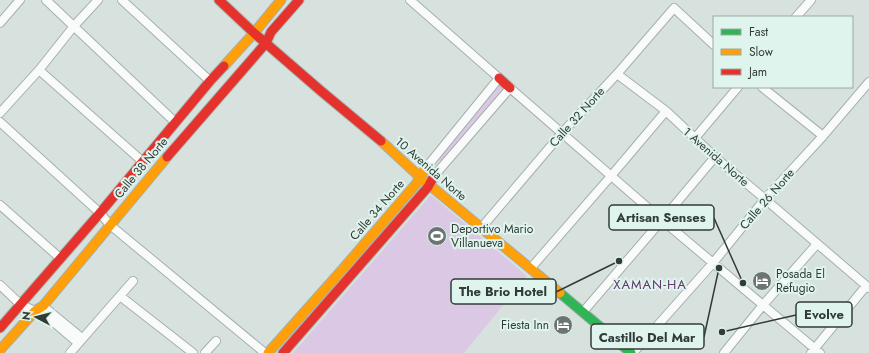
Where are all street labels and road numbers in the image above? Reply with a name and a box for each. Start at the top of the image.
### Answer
street label: Calle 32 Norte [545,83,609,151]
street label: 1 Avenida Norte [679,123,753,191]
street label: Calle 38 Norte [110,133,172,203]
street label: 10 Avenida Norte [391,133,471,205]
street label: Calle 26 Norte [735,165,799,233]
street label: Calle 34 Norte [345,176,409,244]

